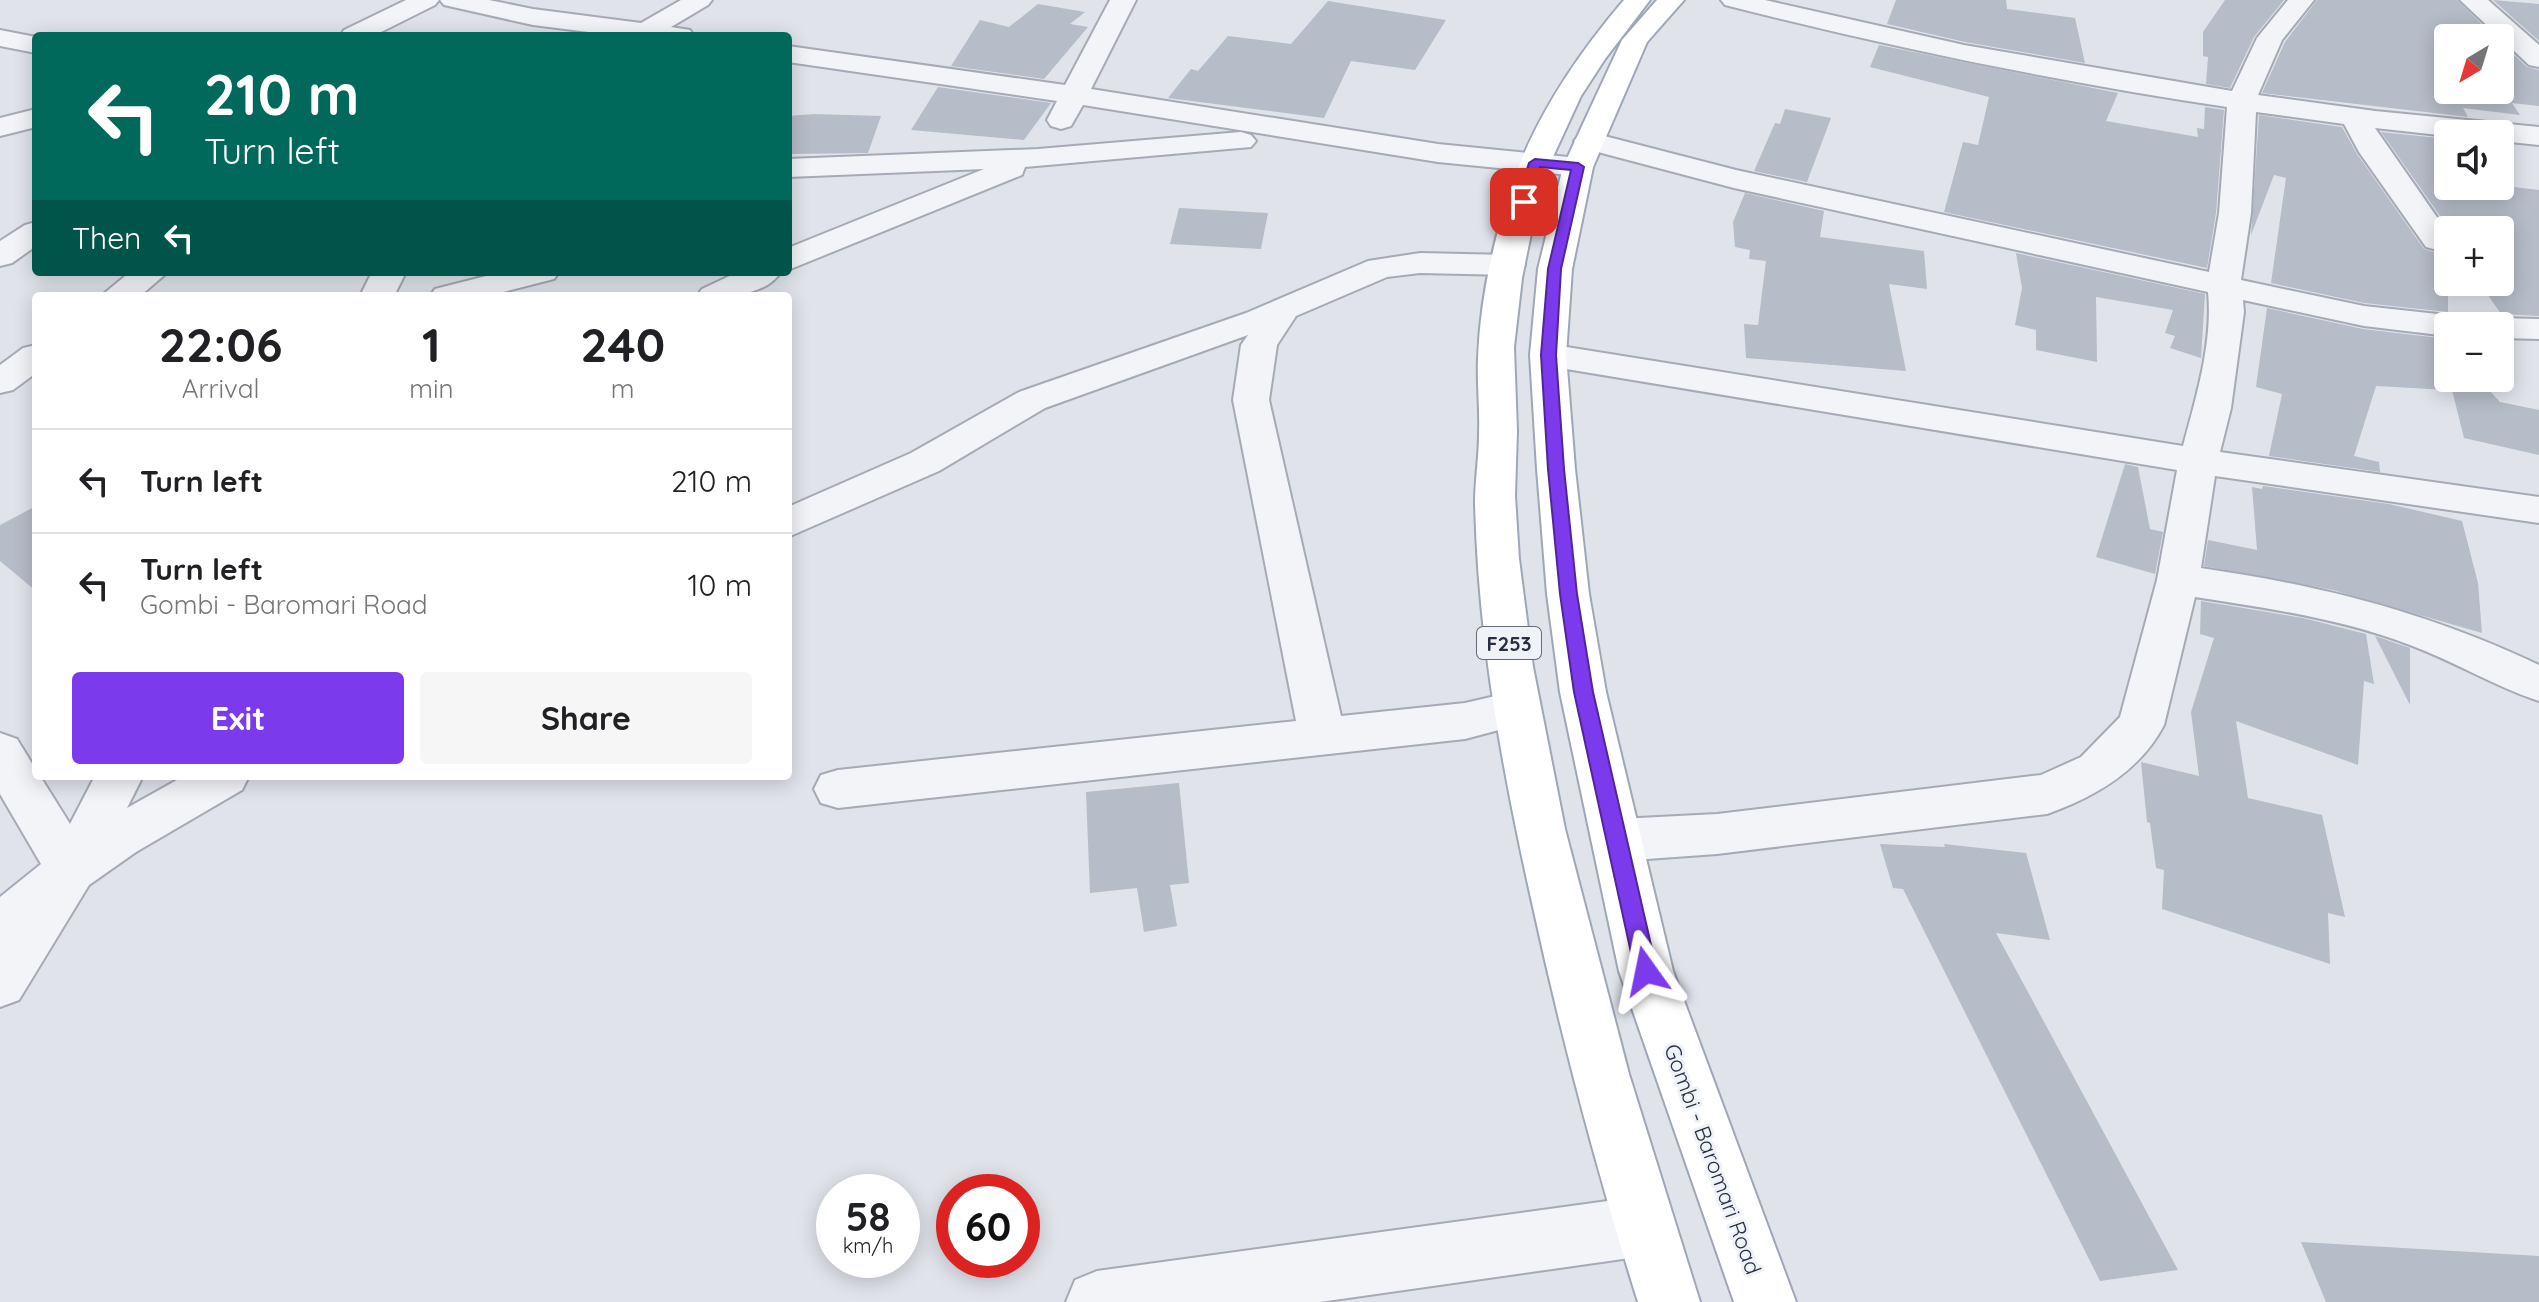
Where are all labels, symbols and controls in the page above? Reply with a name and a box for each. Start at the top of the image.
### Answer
north arrow [2434,24,2514,104]
map controls [2434,24,2514,392]
text: 210 m [204,59,359,129]
icon: left [72,64,176,168]
button: sound [2434,120,2514,200]
text: Turn left [204,128,340,173]
pin [1490,168,1558,236]
icon: arrive [1502,180,1546,224]
icon: left [157,216,201,260]
button: + [2434,216,2514,296]
text: Then [72,219,141,257]
button: − [2434,312,2514,392]
text: 22:06 [159,314,282,374]
text: 1 [422,314,441,374]
text: 240 [580,314,665,374]
text: Arrival [182,372,260,405]
text: min [409,372,454,405]
text: m [611,372,635,405]
icon: left [72,459,116,503]
text: Turn left [140,462,263,500]
text: 210 m [671,462,752,500]
text: Turn left [140,550,263,588]
icon: left [72,563,116,607]
text: 10 m [688,566,752,604]
text: Gombi - Baromari Road [140,588,428,621]
road number: F253 [1477,627,1541,659]
button: Exit [72,672,404,764]
button: Share [420,672,752,764]
position arrow [1604,929,1688,1013]
street label: Gombi - Baromari Road [1658,1040,1768,1278]
speed limit sign: 60 [936,1174,1040,1278]
text: 58 [846,1191,890,1241]
text: km/h [843,1233,893,1258]

